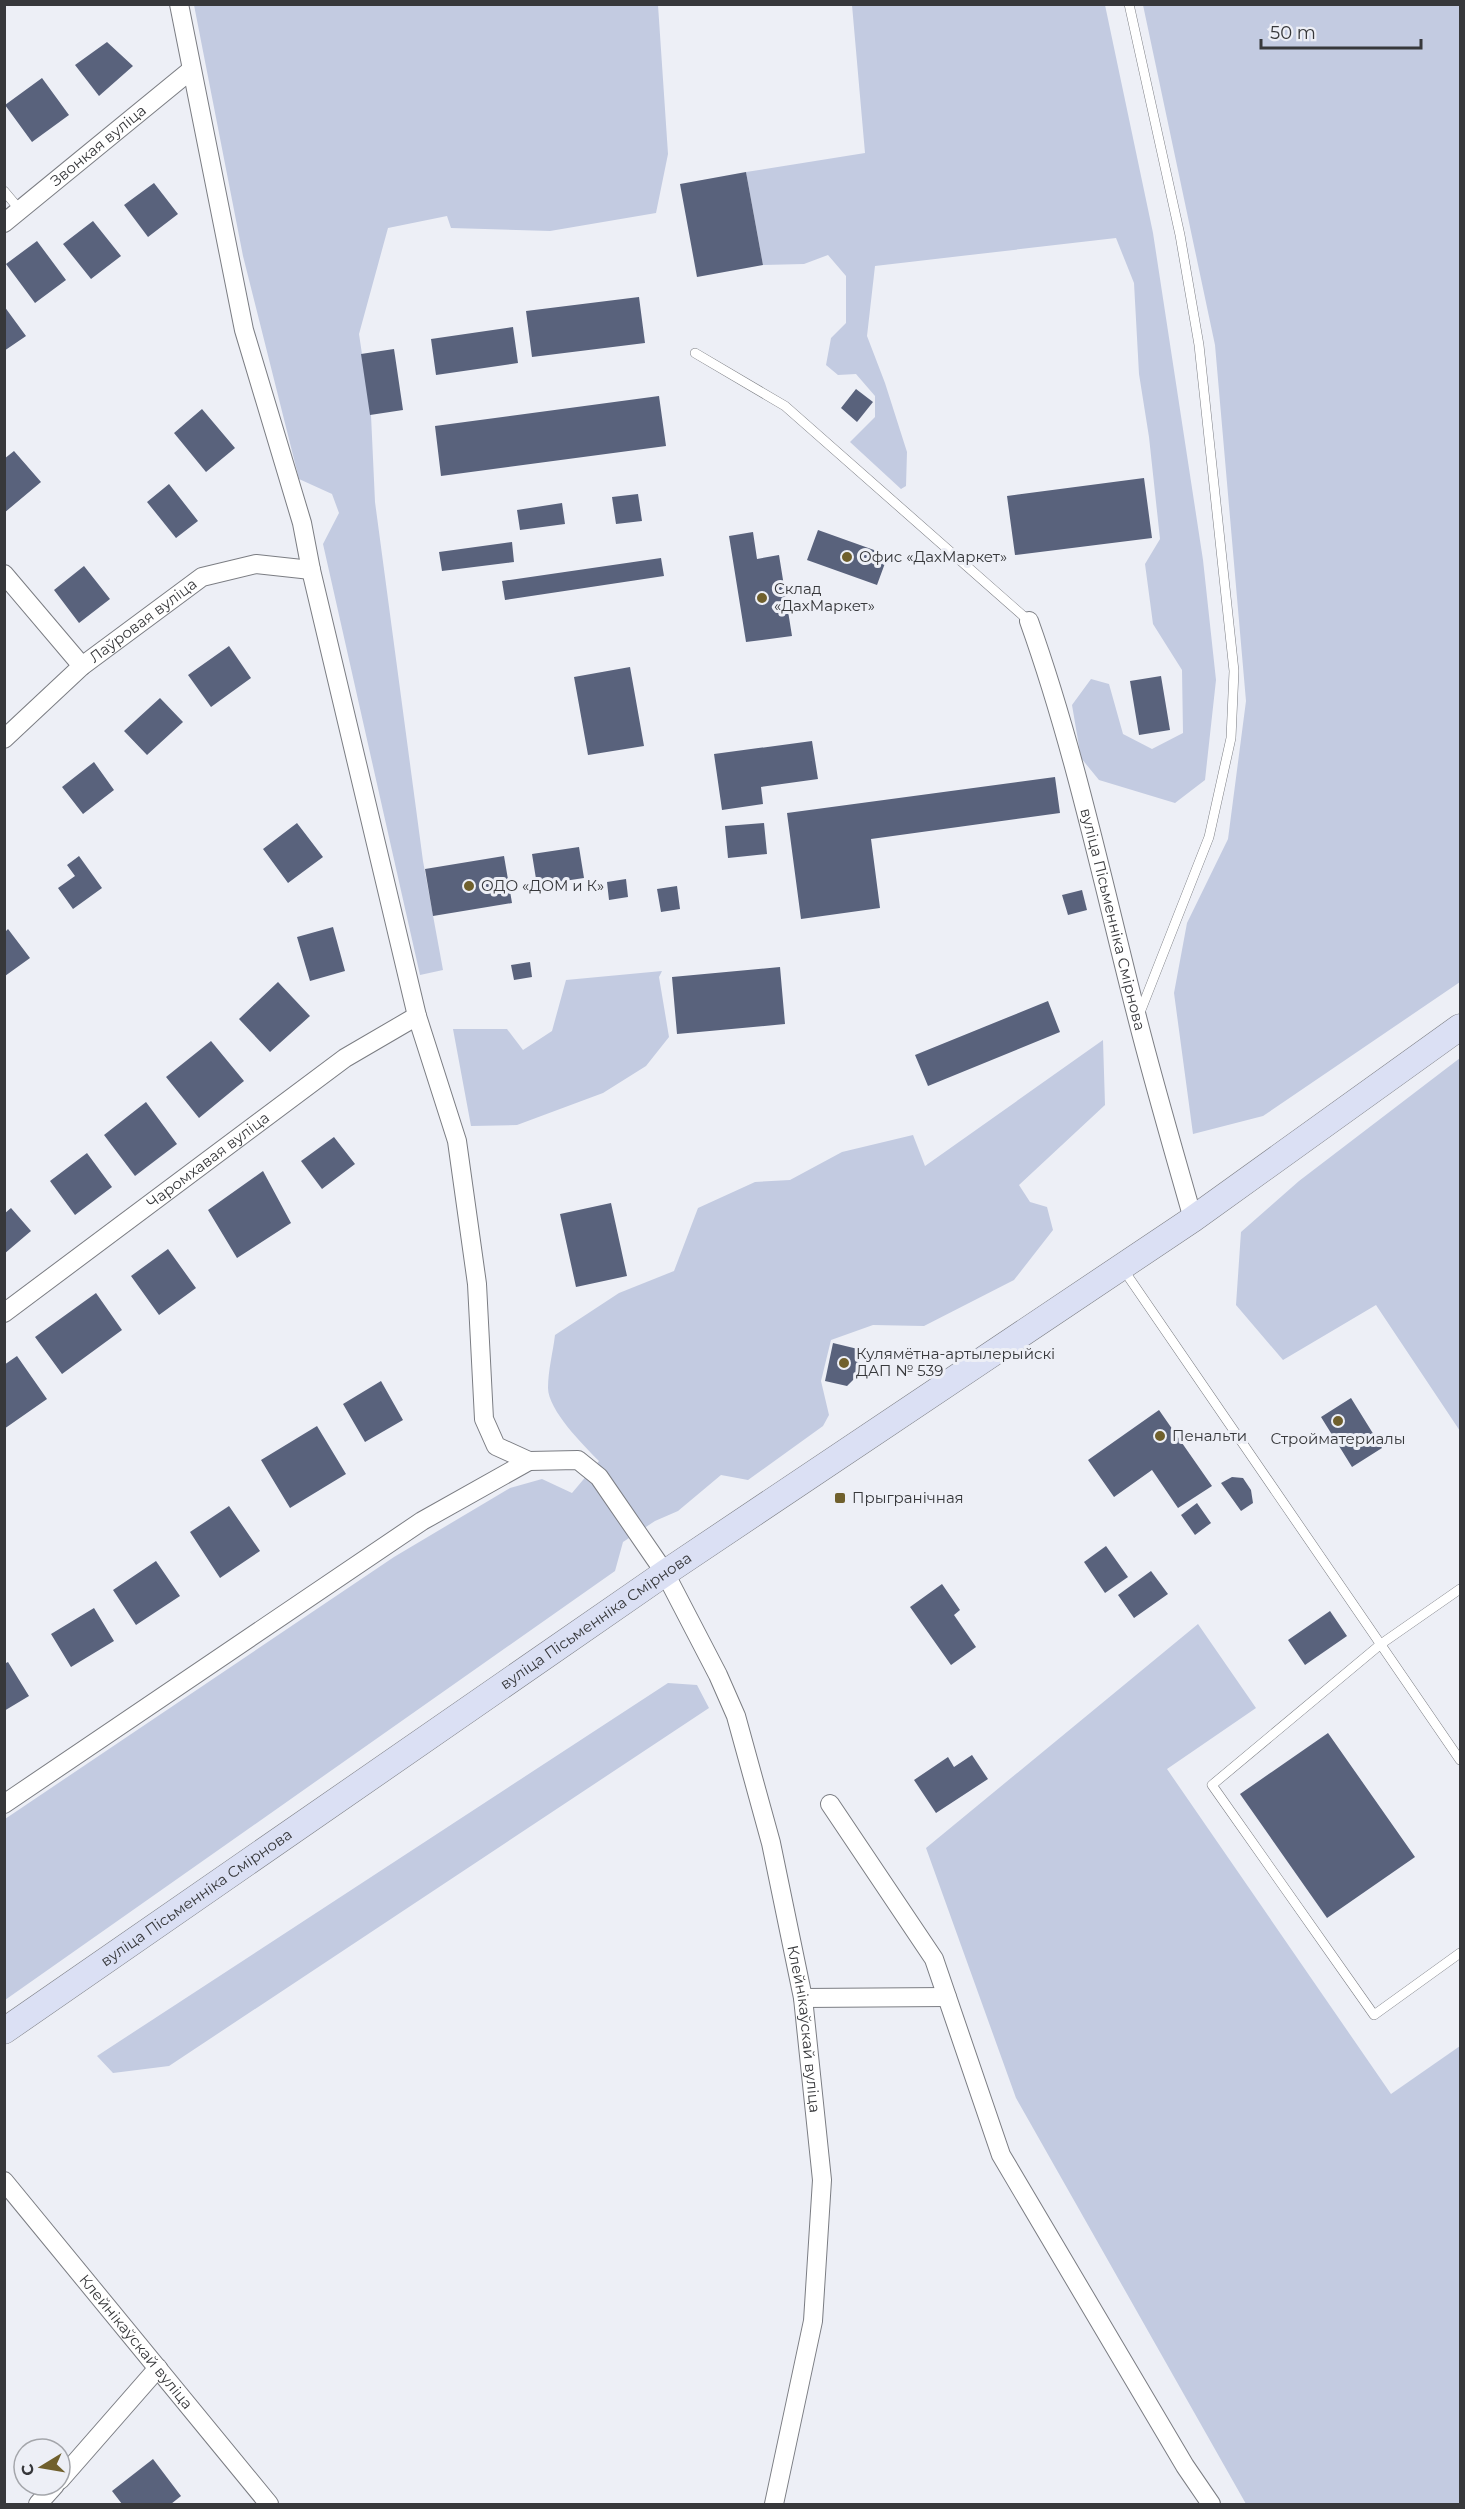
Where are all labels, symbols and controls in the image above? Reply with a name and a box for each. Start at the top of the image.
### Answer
scale bar [1261,12,1422,50]
text: 50 m [1270,22,1316,44]
street label: Звонкая вуліца [46,101,150,190]
place label: Офис «ДахМаркет» [859,547,1007,566]
marker: Офис «ДахМаркет» [840,550,854,564]
street label: Лаўровая вуліца [85,574,201,666]
place label: Склад «ДахМаркет» [774,579,875,615]
marker: Склад «ДахМаркет» [755,591,769,605]
street label: вуліца Пісьменніка Смірнова [1076,806,1150,1032]
place label: ОДО «ДОМ и К» [481,876,604,895]
marker: ОДО «ДОМ и К» [462,879,476,893]
street label: Чаромхавая вуліца [143,1108,273,1212]
place label: Кулямётна-артылерыйскі ДАП № 539 [856,1344,1055,1380]
marker: Кулямётна-артылерыйскі ДАП № 539 [837,1356,851,1370]
marker: Стройматериалы [1331,1414,1345,1428]
place label: Пенальти [1172,1426,1247,1445]
marker: Пенальти [1153,1429,1167,1443]
place label: Стройматериалы [1271,1429,1405,1448]
place label: Прыгранічная [852,1488,964,1507]
marker: Прыгранічная [833,1491,847,1505]
street label: вуліца Пісьменніка Смірнова [496,1548,695,1693]
street label: вуліца Пісьменніка Смірнова [97,1824,295,1970]
street label: Клейнікаўскай вуліца [783,1944,825,2114]
street label: Клейнікаўскай вуліца [75,2270,197,2413]
north arrow [12,2437,72,2497]
text: С [17,2462,38,2477]

